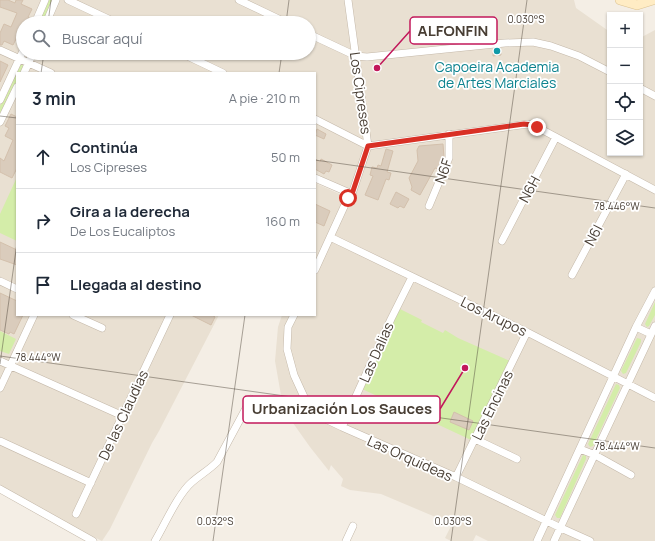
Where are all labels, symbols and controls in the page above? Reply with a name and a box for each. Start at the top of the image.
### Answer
text: 0.030°S [507,12,545,26]
map controls [607,12,643,156]
button: + [607,12,643,48]
search box [16,16,316,60]
callout: ALFONFIN [410,17,497,44]
text: ALFONFIN [418,20,488,41]
icon: search [30,27,52,49]
text: Buscar aquí [62,28,143,49]
marker: Capoeira Academia de Artes Marciales [492,46,502,56]
button: − [607,48,643,84]
street label: Los Cipreses [346,51,376,135]
place label: Capoeira Academia de Artes Marciales [435,57,559,92]
button: locate [607,84,643,120]
text: 3 min [32,87,76,110]
text: A pie · 210 m [229,89,300,107]
route end [528,118,546,136]
button: layers [607,120,643,156]
text: Continúa [70,137,138,158]
icon: ahead [32,146,54,168]
text: 50 m [271,148,300,166]
street label: N6F [430,156,456,186]
text: Los Cipreses [70,158,147,176]
street label: N6H [514,172,544,206]
route start [339,189,357,207]
text: 78.446°W [594,199,640,213]
text: Gira a la derecha [70,201,190,222]
icon: right [32,210,54,232]
text: 160 m [265,212,300,230]
street label: N6I [580,221,606,249]
text: De Los Eucaliptos [70,222,175,240]
icon: arrive [32,274,54,296]
text: Llegada al destino [70,274,202,295]
street label: Los Arupos [458,292,530,340]
street label: Las Dalias [354,319,398,385]
text: 78.444°W [15,350,61,364]
street label: De las Claudias [94,367,152,463]
street label: Las Encinas [467,367,517,443]
callout: Urbanización Los Sauces [243,396,440,423]
text: Urbanización Los Sauces [252,398,432,419]
street label: Las Orquideas [364,431,456,485]
text: 78.444°W [594,439,640,453]
text: 0.032°S [197,514,233,528]
text: 0.030°S [434,514,472,528]

